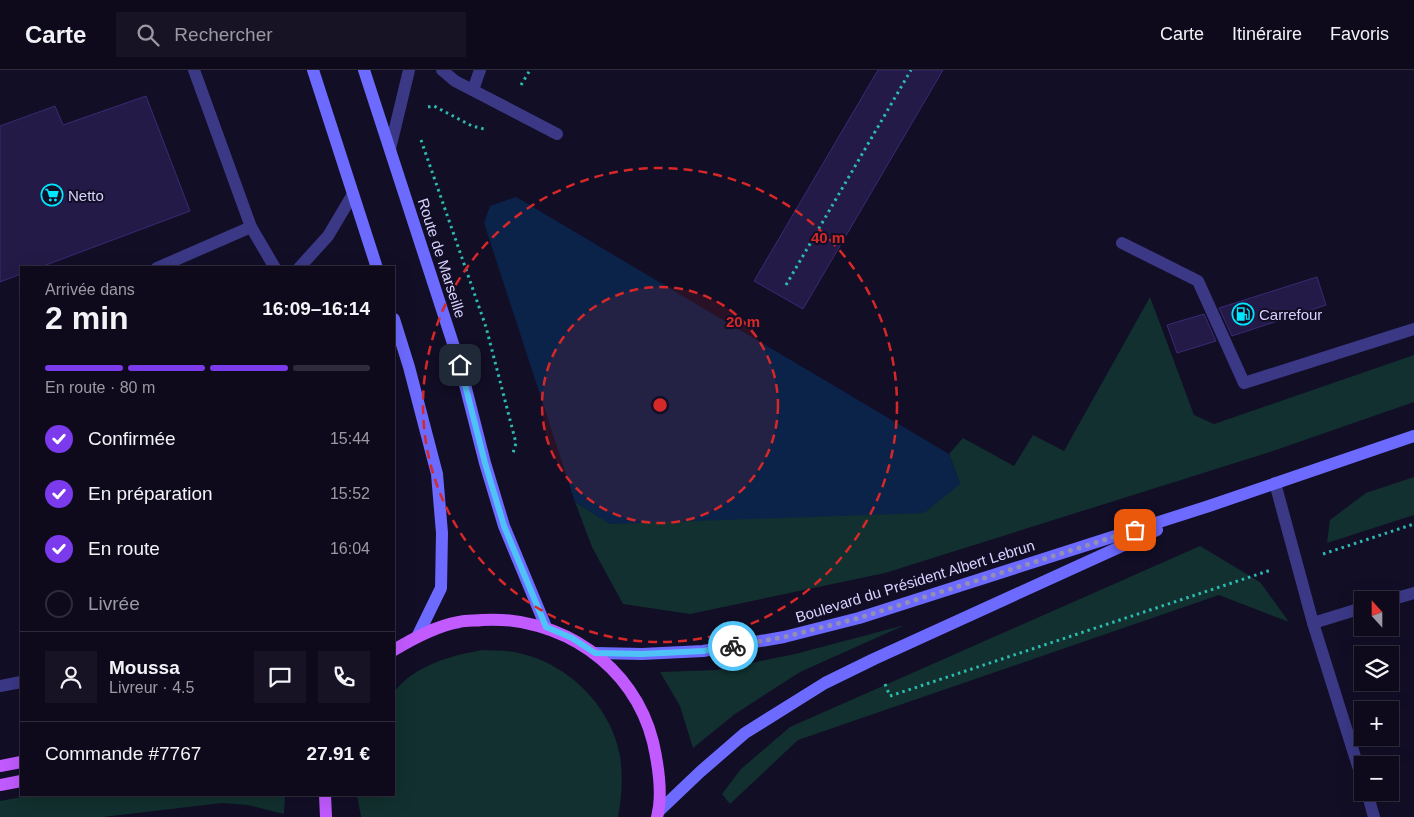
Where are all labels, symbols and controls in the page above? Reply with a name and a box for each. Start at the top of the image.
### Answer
search box [116,12,466,57]
text: Carte [25,21,86,48]
icon: search [134,21,162,49]
text: Rechercher [174,24,273,45]
text: Carte [1160,24,1204,44]
text: Itinéraire [1232,24,1302,44]
text: Favoris [1330,24,1389,44]
supermarket icon: Netto [40,183,64,207]
place label: Netto [68,187,104,204]
street label: Route de Marseille [415,196,469,320]
text: 40 m [811,229,845,246]
text: Arrivée dans [45,281,135,298]
text: 16:09–16:14 [262,298,370,319]
text: 2 min [45,300,129,336]
fuel station icon: Carrefour [1231,302,1255,326]
place label: Carrefour [1259,306,1322,323]
text: 20 m [726,313,760,330]
pin [439,344,481,386]
icon: home [446,351,474,379]
text: En route · 80 m [45,379,155,396]
centre of rings [651,396,669,414]
icon: check [45,425,73,453]
text: Confirmée [88,428,176,449]
text: 15:44 [330,430,370,447]
icon: check [45,480,73,508]
text: En préparation [88,483,213,504]
text: 15:52 [330,485,370,502]
pin [1114,509,1156,551]
icon: bag [1121,516,1149,544]
icon: check [45,535,73,563]
street label: Boulevard du Président Albert Lebrun [793,536,1037,626]
text: En route [88,538,160,559]
text: 16:04 [330,540,370,557]
north arrow [1354,591,1399,636]
map controls [1354,591,1399,801]
text: Livrée [88,593,140,614]
courier [708,621,758,671]
icon: bike [719,632,747,660]
button: layers [1354,646,1399,691]
button: person [45,651,97,703]
button: chat [254,651,306,703]
button: phone [318,651,370,703]
text: Moussa [109,657,180,678]
text: Livreur · 4.5 [109,679,194,696]
button: + [1354,701,1399,746]
text: Commande #7767 [45,743,201,764]
text: 27.91 € [307,743,370,764]
button: − [1354,756,1399,801]

